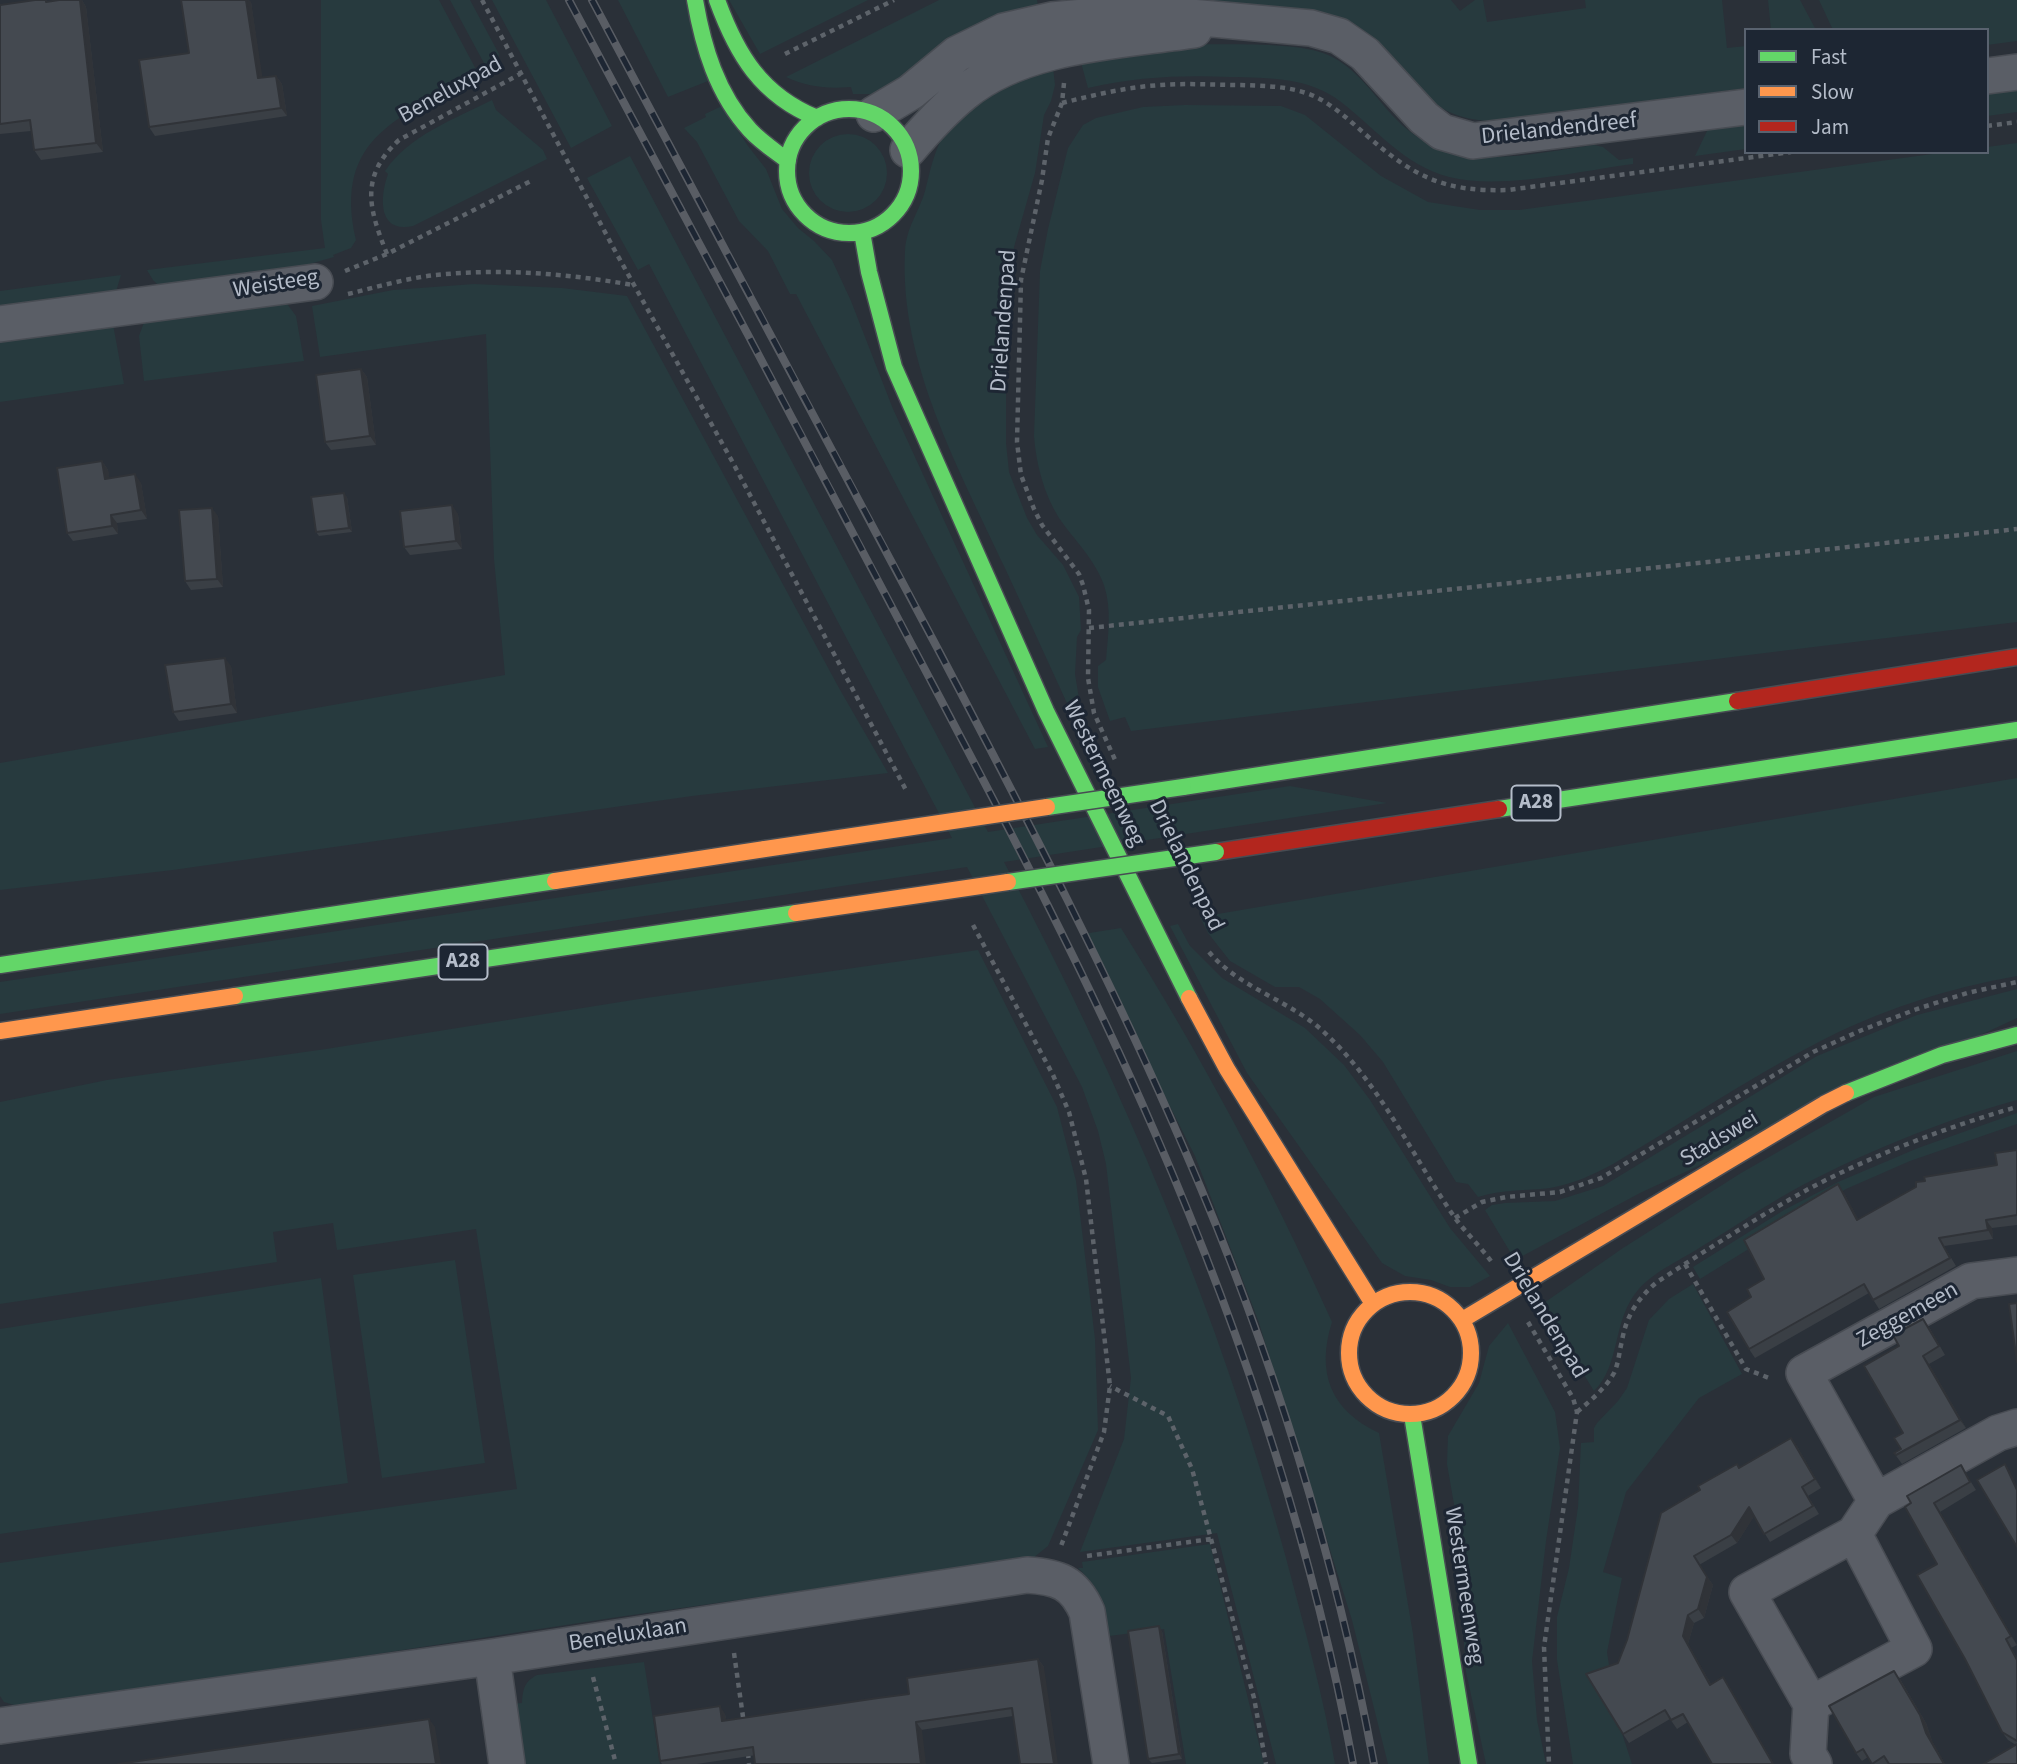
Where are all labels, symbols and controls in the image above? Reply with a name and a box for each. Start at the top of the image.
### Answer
legend [1744,28,1989,154]
text: Fast [1811,42,1847,72]
street label: Beneluxpad [394,51,508,131]
text: Slow [1811,77,1854,107]
street label: Drielandendreef [1480,108,1638,152]
text: Jam [1811,112,1849,142]
street label: Drielandenpad [986,249,1024,393]
street label: Weisteeg [231,265,321,305]
street label: Westermeenweg [1056,696,1150,852]
road number: A28 [1512,786,1560,820]
street label: Drielandenpad [1141,796,1229,936]
road number: A28 [438,944,488,979]
street label: Stadswei [1676,1106,1764,1174]
street label: Drielandenpad [1495,1248,1593,1384]
street label: Zeggemeen [1852,1277,1964,1355]
street label: Westermeenweg [1437,1505,1489,1667]
street label: Beneluxlaan [567,1613,689,1659]

